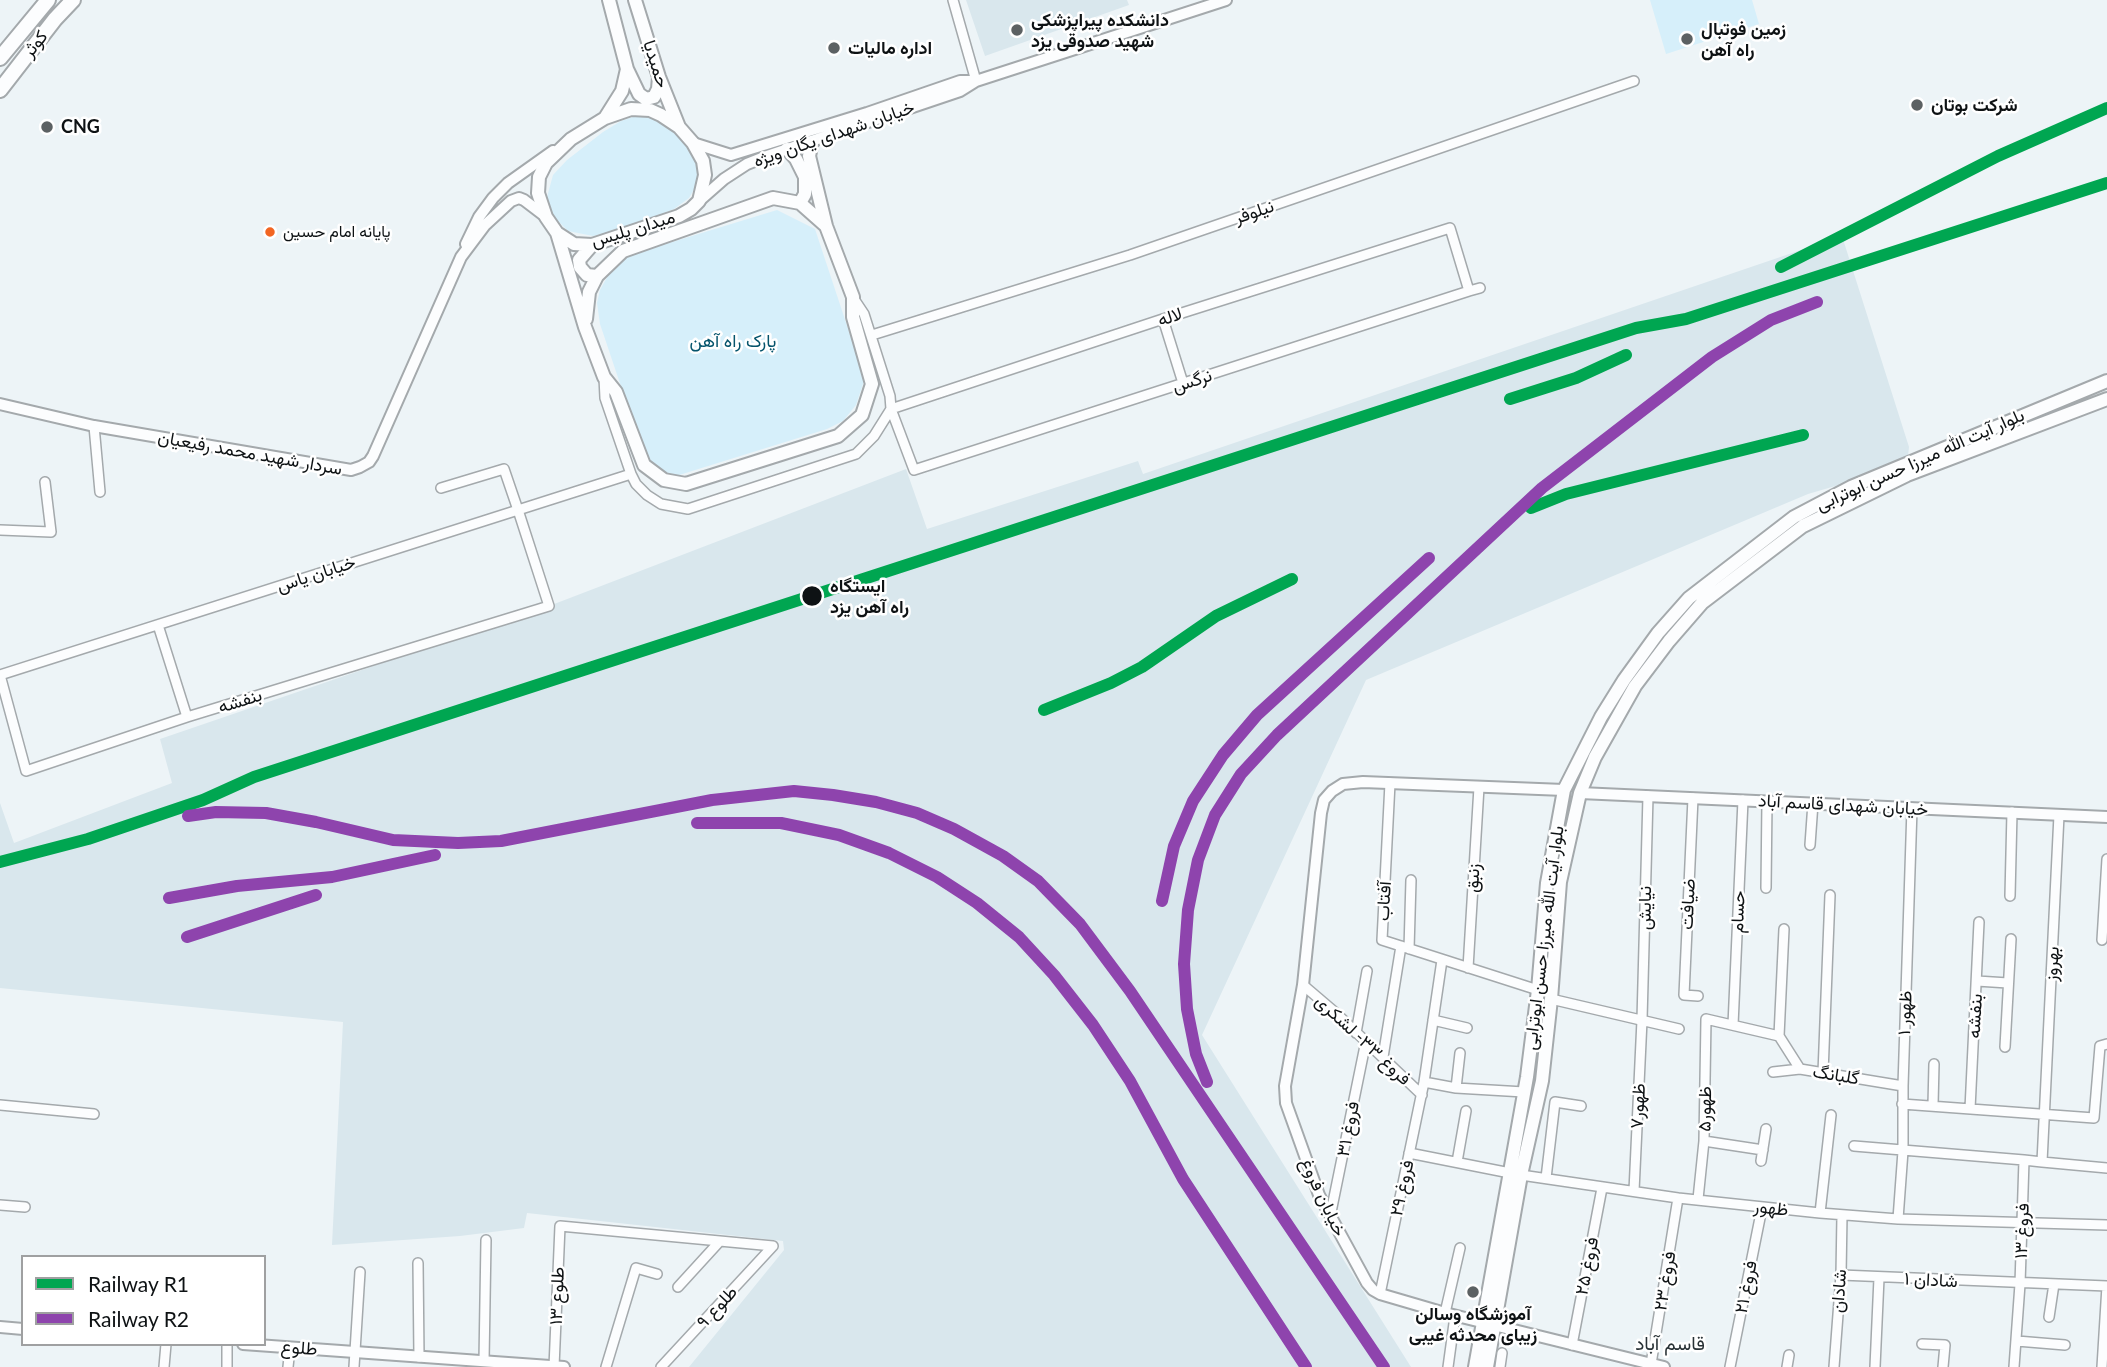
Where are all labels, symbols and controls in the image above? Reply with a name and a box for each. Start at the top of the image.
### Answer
place label: دانشکده پیراپزشکی شهید صدوقی یزد [1031,9,1169,52]
place label: زمین فوتبال راه آهن [1701,18,1786,60]
marker: دانشکده پیراپزشکی شهید صدوقی یزد [1009,22,1025,38]
street label: کوثر [18,26,52,62]
marker: زمین فوتبال راه آهن [1679,31,1695,47]
street label: حمیدیا [638,37,674,91]
place label: اداره مالیات [848,37,932,59]
marker: اداره مالیات [826,40,842,56]
place label: شرکت بوتان [1931,94,2018,116]
street label: خیابان شهدای یگان ویژه [751,96,917,172]
marker: شرکت بوتان [1909,97,1925,113]
place label: CNG [61,116,100,138]
marker: CNG [39,119,55,135]
street label: نیلوفر [1231,195,1277,229]
street label: میدان پلیس [588,206,678,252]
place label: پایانه امام حسین [283,222,390,242]
marker: پایانه امام حسین [263,225,277,239]
street label: لاله [1155,303,1185,331]
park label: پارک راه آهن [690,330,776,352]
street label: نرگس [1169,364,1215,398]
street label: بلوار آیت الله میرزا حسن ابوترابی [1812,404,2028,516]
street label: سردار شهید محمد رفیعیان [156,426,344,480]
street label: خیابان یاس [274,551,358,597]
place label: ایستگاه راه آهن یزد [830,575,909,618]
marker: ایستگاه راه آهن یزد [800,584,824,608]
street label: بنفشه [215,684,265,718]
street label: خیابان شهدای قاسم آباد [1757,790,1929,820]
street label: بلوار آیت الله میرزا حسن ابوترابی [1520,825,1568,1051]
street label: زنبق [1461,863,1485,893]
street label: ضیافت [1676,878,1700,930]
street label: آفتاب [1372,881,1396,921]
street label: نيايش [1634,886,1656,930]
street label: حسام [1726,890,1750,934]
street label: بهروز [2040,946,2064,982]
street label: فروغ ۳۳- لشکری [1311,990,1415,1090]
street label: ظهور ۱ [1893,990,1917,1036]
street label: بنفشه [1963,993,1987,1039]
street label: گلبانگ [1811,1061,1861,1089]
street label: ظهور۷ [1626,1083,1650,1129]
street label: ظهور۵ [1694,1086,1716,1132]
street label: فروغ ۳۱ [1332,1100,1364,1158]
street label: خیابان فروغ [1295,1154,1351,1240]
street label: فروغ ۲۹ [1386,1158,1418,1218]
street label: ظهور [1753,1195,1789,1221]
street label: فروغ ۱۳ [2010,1203,2034,1259]
street label: فروغ ۲۵ [1571,1235,1603,1297]
street label: فروغ ۲۳ [1650,1250,1680,1312]
legend [21,1255,266,1346]
street label: فروغ ۲۱ [1730,1259,1762,1315]
street label: طلوع ۱۳ [545,1267,569,1325]
street label: شادان [1827,1268,1851,1314]
street label: شادان ۱ [1904,1268,1958,1292]
text: Railway R1 [88,1271,189,1296]
street label: طلوع ۹ [692,1281,742,1333]
marker: آموزشگاه وسالن زیبای محدثه غیبی [1465,1284,1481,1300]
place label: آموزشگاه وسالن زیبای محدثه غیبی [1409,1303,1537,1346]
text: Railway R2 [88,1306,189,1331]
district label: قاسم آباد [1635,1333,1705,1355]
street label: طلوع [280,1336,318,1360]

